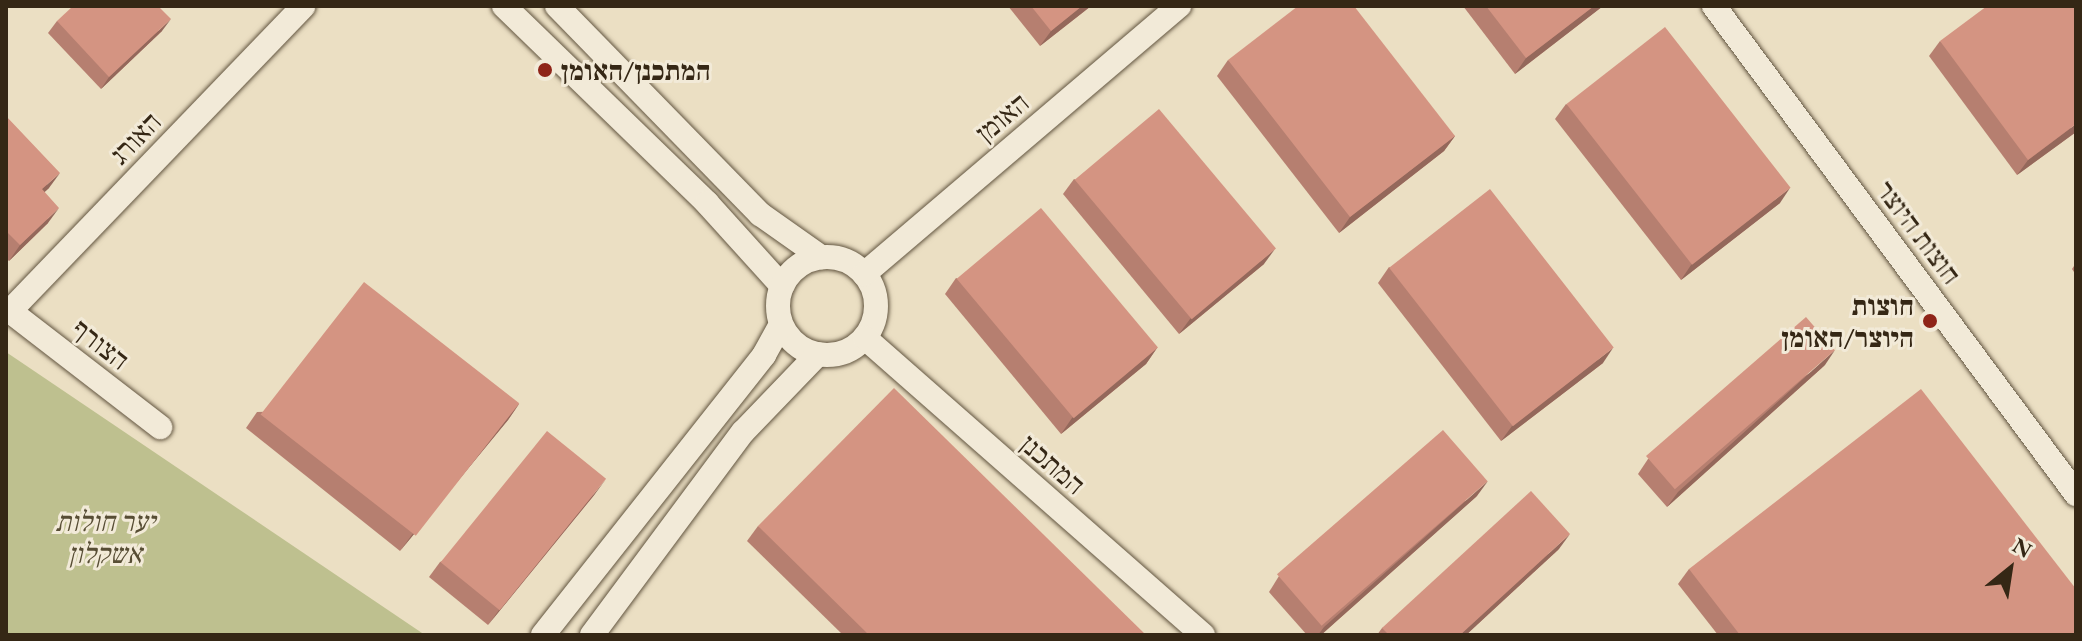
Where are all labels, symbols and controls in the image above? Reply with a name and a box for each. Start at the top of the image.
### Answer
place label: המתכנן/האומן [561,53,711,87]
marker: המתכנן/האומן [536,61,554,79]
street label: האומן [969,85,1035,149]
street label: האורג [102,105,168,171]
street label: חוצות היוצר [1869,174,1969,290]
place label: חוצות היוצר/האומן [1781,288,1914,354]
street label: הצורף [66,311,136,377]
marker: חוצות היוצר/האומן [1921,312,1939,330]
street label: המתכנן [1014,427,1092,501]
park label: יער חולות אשקלון [55,504,155,570]
north arrow [1970,529,2050,609]
text: N [2007,531,2037,565]

